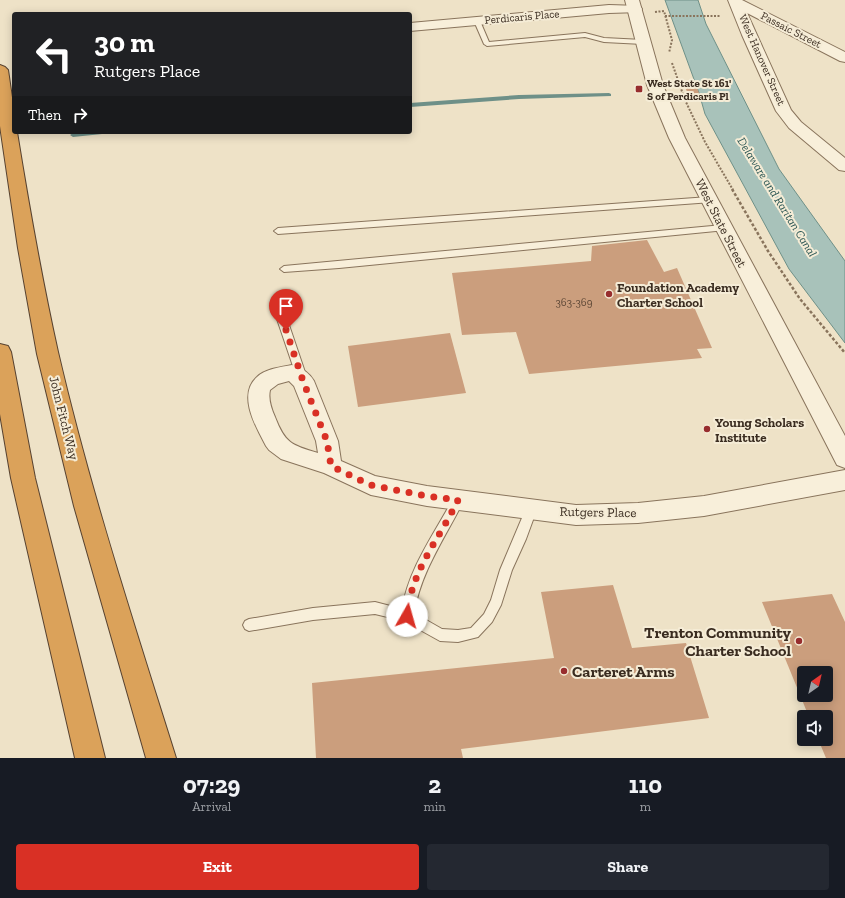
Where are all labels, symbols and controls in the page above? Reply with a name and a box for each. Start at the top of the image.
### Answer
street label: Perdicaris Place [484,7,560,27]
street label: Passaic Street [759,9,824,51]
street label: West Hanover Street [736,13,788,108]
text: 30 m [94,26,155,59]
icon: left [28,28,80,80]
text: Rutgers Place [94,60,200,82]
place label: West State St 161' S of Perdicaris Pl [647,77,731,103]
marker: West State St 161' S of Perdicaris Pl [634,84,644,94]
icon: right [69,104,91,126]
text: Then [28,106,61,124]
water label: Delaware and Raritan Canal [734,135,820,259]
street label: West State Street [692,176,750,270]
place label: Foundation Academy Charter School [617,280,739,310]
pin [269,289,303,330]
marker: Foundation Academy Charter School [604,289,614,299]
icon: arrive [275,295,297,317]
house number: 363-369 [555,296,593,309]
street label: John Fitch Way [46,375,82,462]
place label: Young Scholars Institute [715,415,804,445]
marker: Young Scholars Institute [702,424,712,434]
street label: Rutgers Place [559,504,637,520]
position arrow [386,595,428,637]
place label: Trenton Community Charter School [644,623,792,660]
marker: Trenton Community Charter School [794,636,804,646]
place label: Carteret Arms [572,662,675,681]
marker: Carteret Arms [559,666,569,676]
north arrow [797,666,833,702]
map controls [797,666,833,746]
button: sound [797,710,833,746]
text: 07:29 [183,770,240,799]
text: 2 [428,770,441,799]
text: 110 [629,770,662,799]
text: Arrival [192,799,231,814]
text: min [423,799,446,814]
text: m [640,799,651,814]
button: Exit [16,844,419,890]
button: Share [427,844,829,890]

